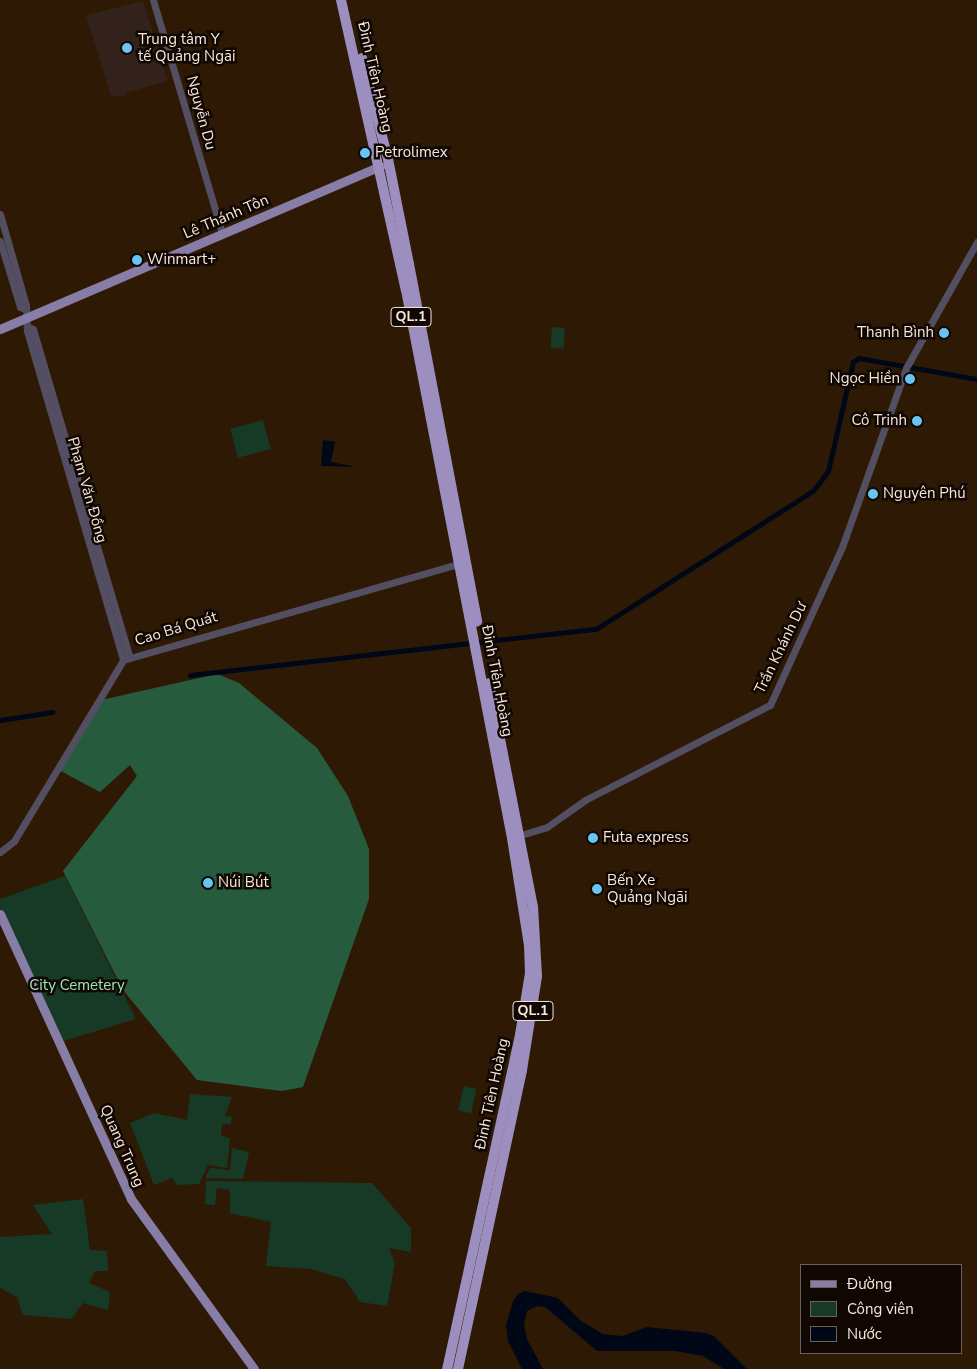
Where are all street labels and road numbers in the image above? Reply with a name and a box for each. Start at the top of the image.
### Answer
street label: Đinh Tiên Hoàng [353,20,397,134]
street label: Nguyễn Du [182,74,220,152]
street label: Lê Thánh Tôn [181,191,271,243]
road number: QL.1 [390,306,432,328]
street label: Phạm Văn Đồng [63,435,111,545]
street label: Trần Khánh Dư [751,599,811,697]
street label: Cao Bá Quát [133,608,219,650]
street label: Đinh Tiên Hoàng [477,624,517,738]
road number: QL.1 [512,999,554,1022]
street label: Đinh Tiên Hoàng [471,1037,513,1151]
street label: Quang Trung [96,1102,148,1190]

